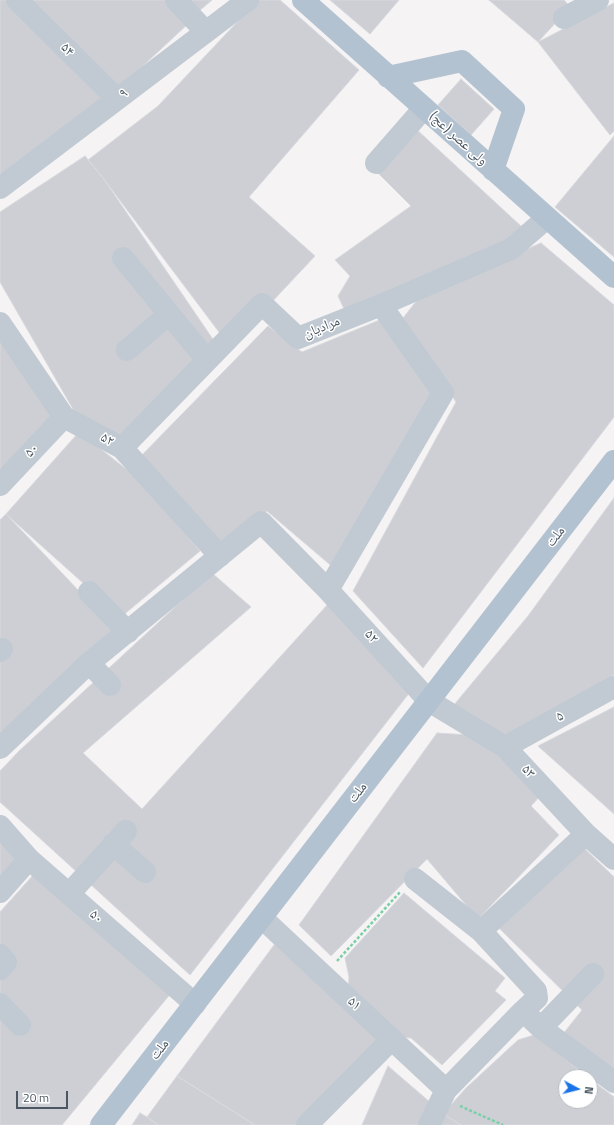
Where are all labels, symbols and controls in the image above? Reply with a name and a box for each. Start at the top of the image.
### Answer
street label: ۵۴ [57,40,77,60]
street label: ۹ [116,85,132,103]
street label: ولی عصر (عج) [425,108,491,170]
street label: مرادیان [301,313,343,343]
street label: ۵۲ [98,430,116,450]
street label: ۵۰ [22,441,42,461]
street label: ملت [543,523,569,551]
street label: ۵۲ [361,627,381,647]
street label: ۵ [553,708,567,726]
street label: ۵۳ [518,762,538,782]
street label: ملت [345,779,371,807]
street label: ۵۰ [86,907,106,927]
street label: ۵۱ [344,994,364,1014]
street label: ملت [147,1036,173,1064]
north arrow [558,1069,598,1109]
scale bar [18,1083,70,1109]
text: N [581,1086,597,1095]
text: 20 m [23,1088,49,1107]

